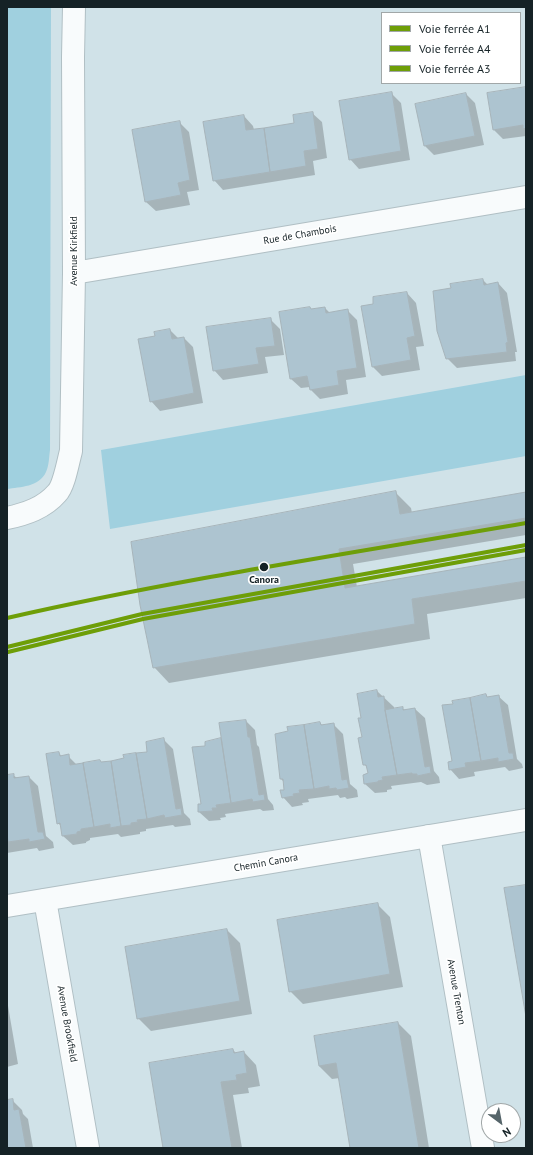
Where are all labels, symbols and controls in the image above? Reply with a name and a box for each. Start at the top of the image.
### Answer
legend [381,12,521,84]
text: Voie ferrée A1 [419,21,490,36]
text: Voie ferrée A4 [419,41,490,56]
text: Voie ferrée A3 [419,61,490,76]
street label: Avenue Kirkfield [68,216,80,286]
street label: Rue de Chambois [263,223,337,247]
marker: Canora [258,561,270,573]
place label: Canora [249,574,279,586]
street label: Chemin Canora [233,851,299,875]
street label: Avenue Trenton [444,958,468,1026]
street label: Avenue Brookfield [54,985,80,1063]
north arrow [481,1103,521,1143]
text: N [500,1124,514,1140]

